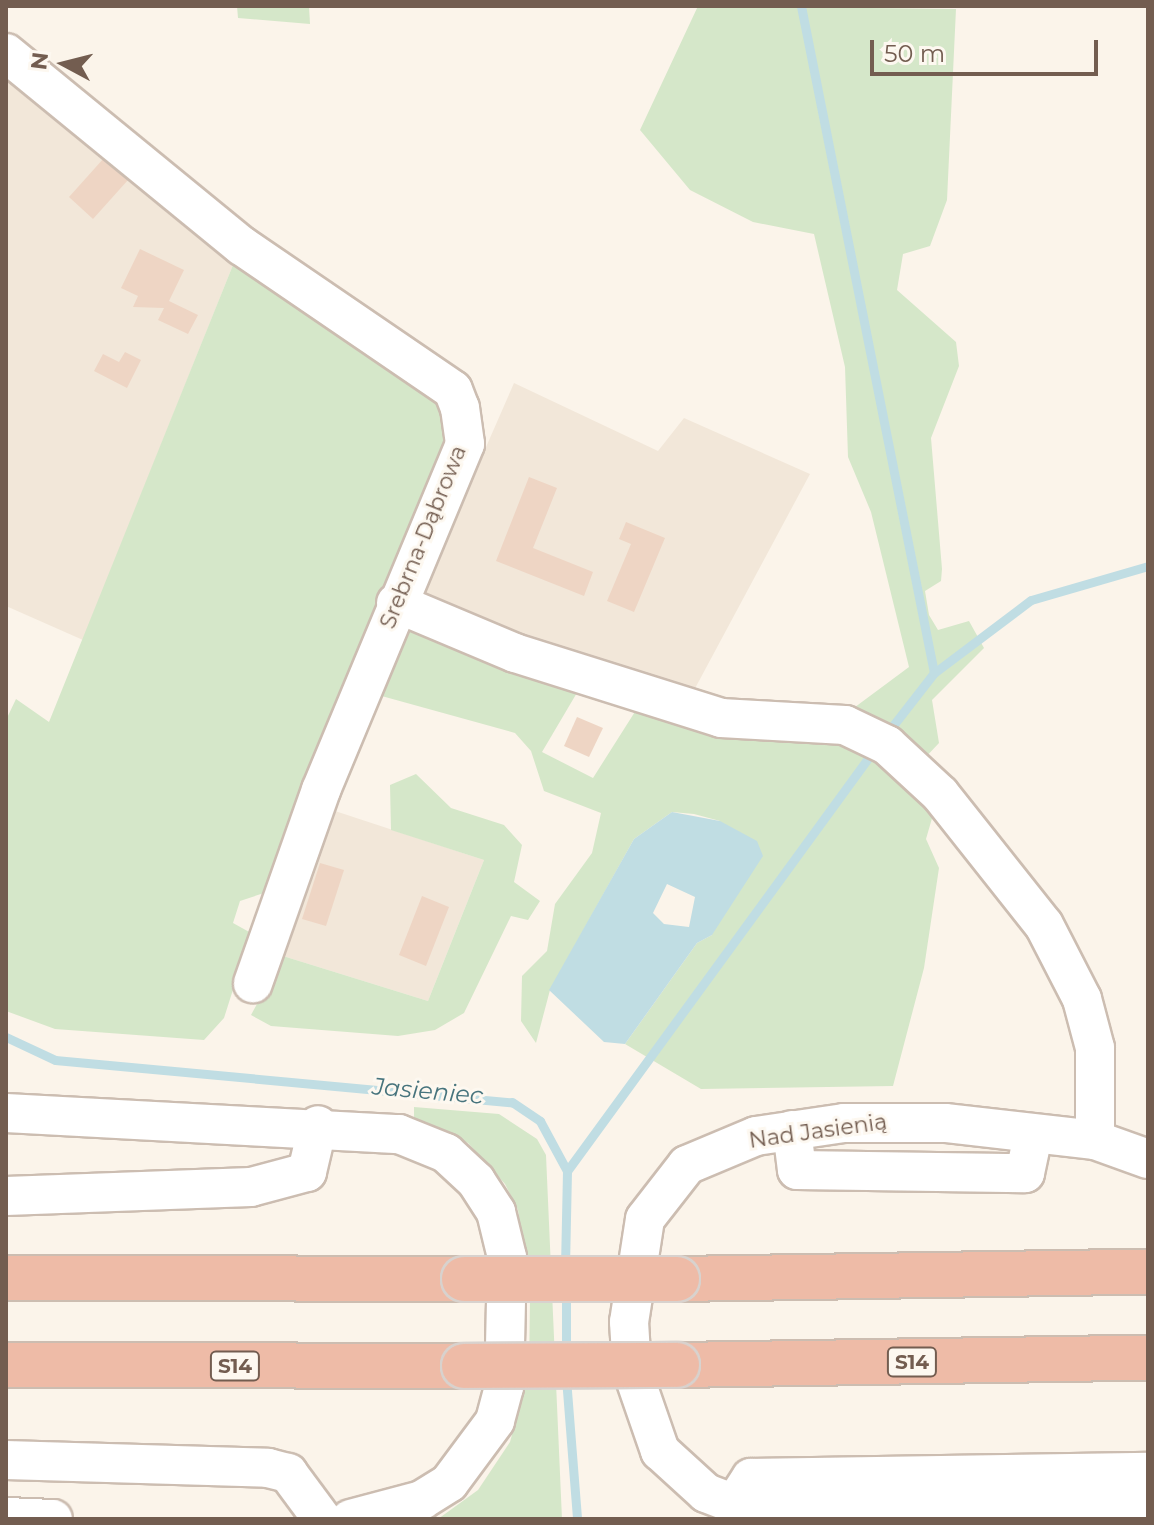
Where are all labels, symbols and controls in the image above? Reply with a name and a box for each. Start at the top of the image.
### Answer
north arrow [24,24,104,104]
scale bar [874,24,1102,74]
text: 50 m [884,39,945,68]
text: N [25,51,54,71]
street label: Srebrna-Dąbrowa [374,442,472,632]
water label: Jasieniec [371,1072,485,1110]
street label: Nad Jasienią [747,1108,889,1154]
road number: S14 [886,1346,938,1378]
road number: S14 [209,1350,261,1382]

